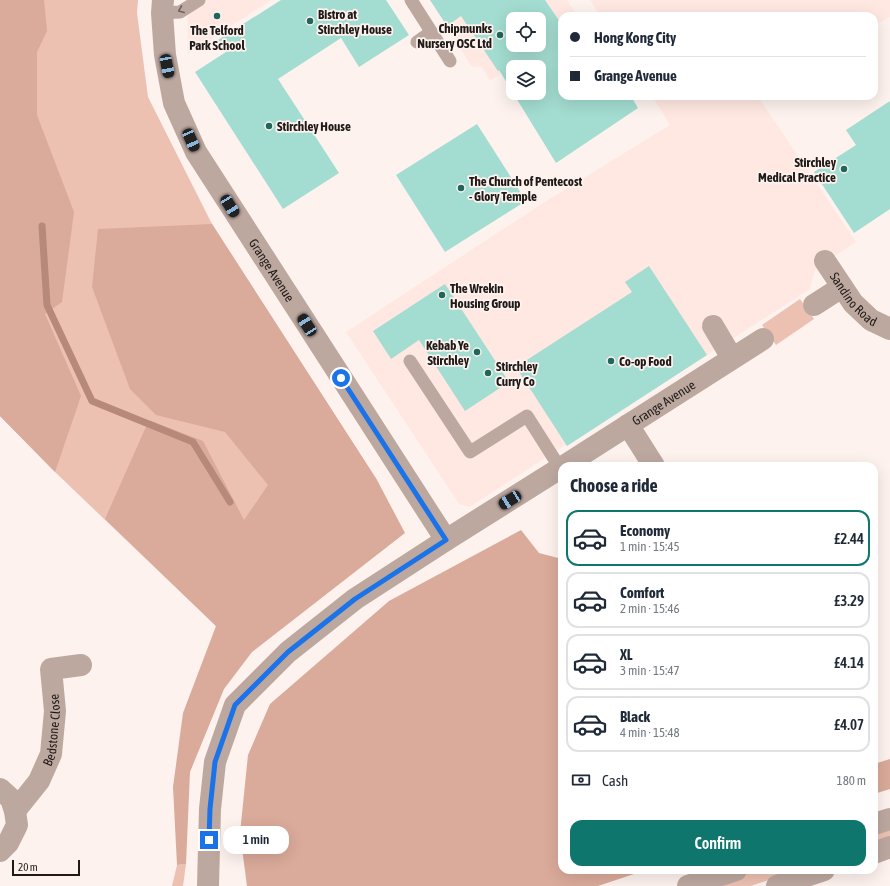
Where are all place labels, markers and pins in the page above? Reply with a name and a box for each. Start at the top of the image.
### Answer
place label: Bistro at Stirchley House [318,7,392,37]
marker: The Telford Park School [212,11,222,21]
marker: Bistro at Stirchley House [305,16,315,26]
place label: Chipmunks Nursery OSC Ltd [417,21,492,51]
place label: The Telford Park School [189,23,245,53]
marker: Chipmunks Nursery OSC Ltd [495,30,505,40]
place label: Stirchley House [277,119,351,134]
marker: Stirchley House [264,121,274,131]
place label: Stirchley Medical Practice [758,155,837,185]
marker: Stirchley Medical Practice [839,164,849,174]
place label: The Church of Pentecost - Glory Temple [469,174,582,204]
marker: The Church of Pentecost - Glory Temple [456,183,466,193]
place label: The Wrekin Housing Group [450,281,520,311]
marker: The Wrekin Housing Group [437,290,447,300]
place label: Kebab Ye Stirchley [426,338,470,368]
marker: Kebab Ye Stirchley [472,347,482,357]
place label: Co-op Food [619,354,672,369]
marker: Co-op Food [606,356,616,366]
place label: Stirchley Curry Co [496,359,538,389]
marker: Stirchley Curry Co [483,368,493,378]

